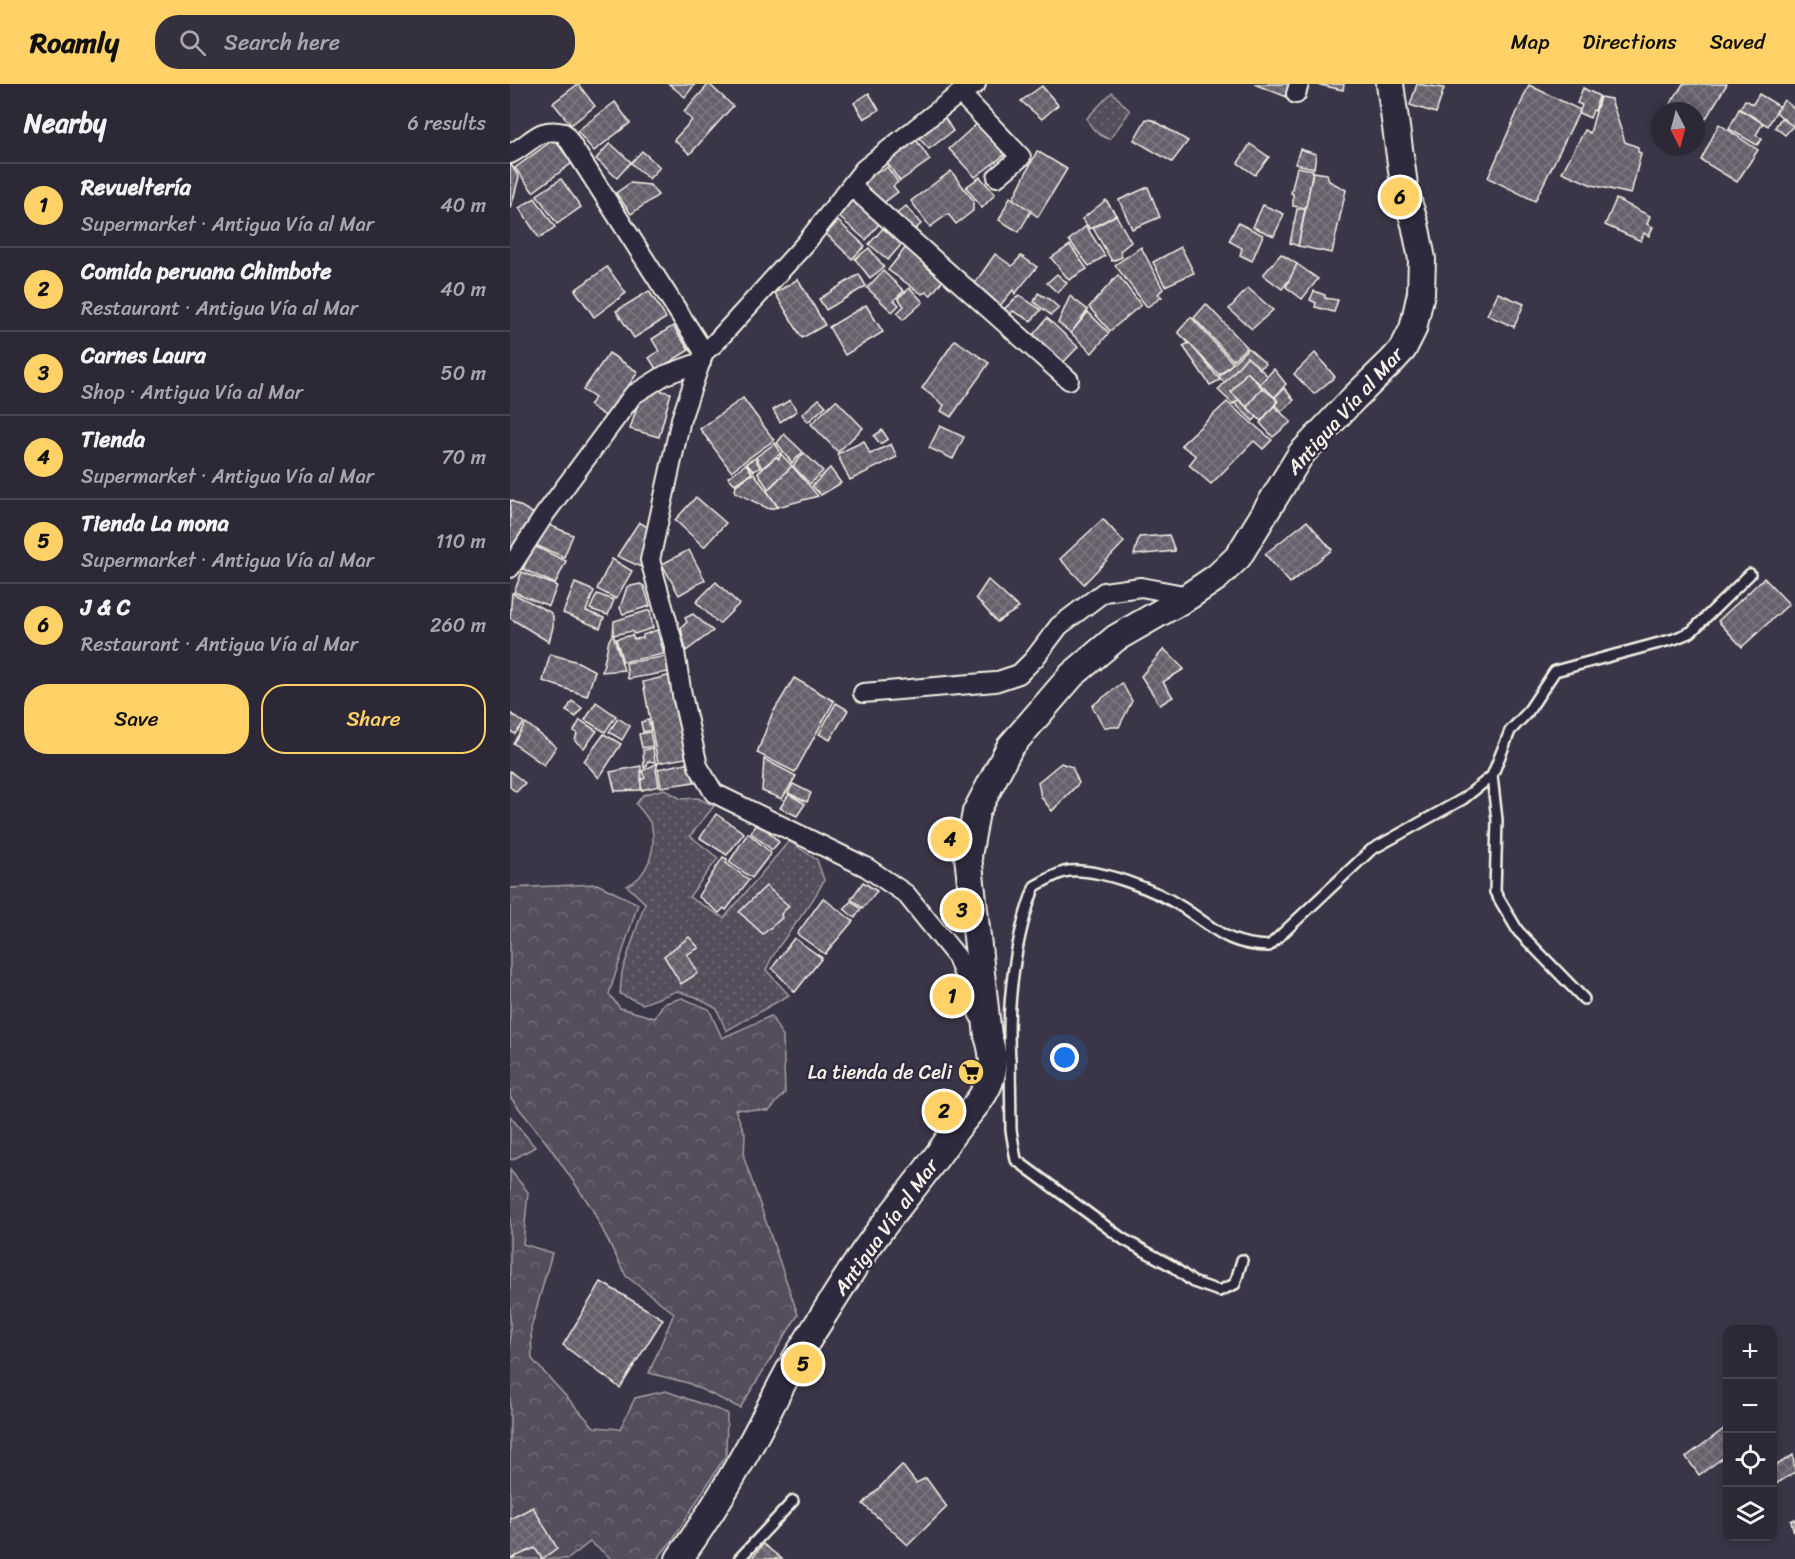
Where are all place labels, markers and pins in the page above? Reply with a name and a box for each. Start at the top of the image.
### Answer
pin: 6 [1380,174,1420,220]
pin: 4 [930,816,970,861]
pin: 3 [942,888,982,932]
pin: 1 [932,974,972,1018]
place label: La tienda de Celi [808,1055,953,1090]
supermarket icon: La tienda de Celi [956,1057,986,1087]
pin: 2 [924,1088,964,1134]
pin: 5 [784,1342,822,1386]

